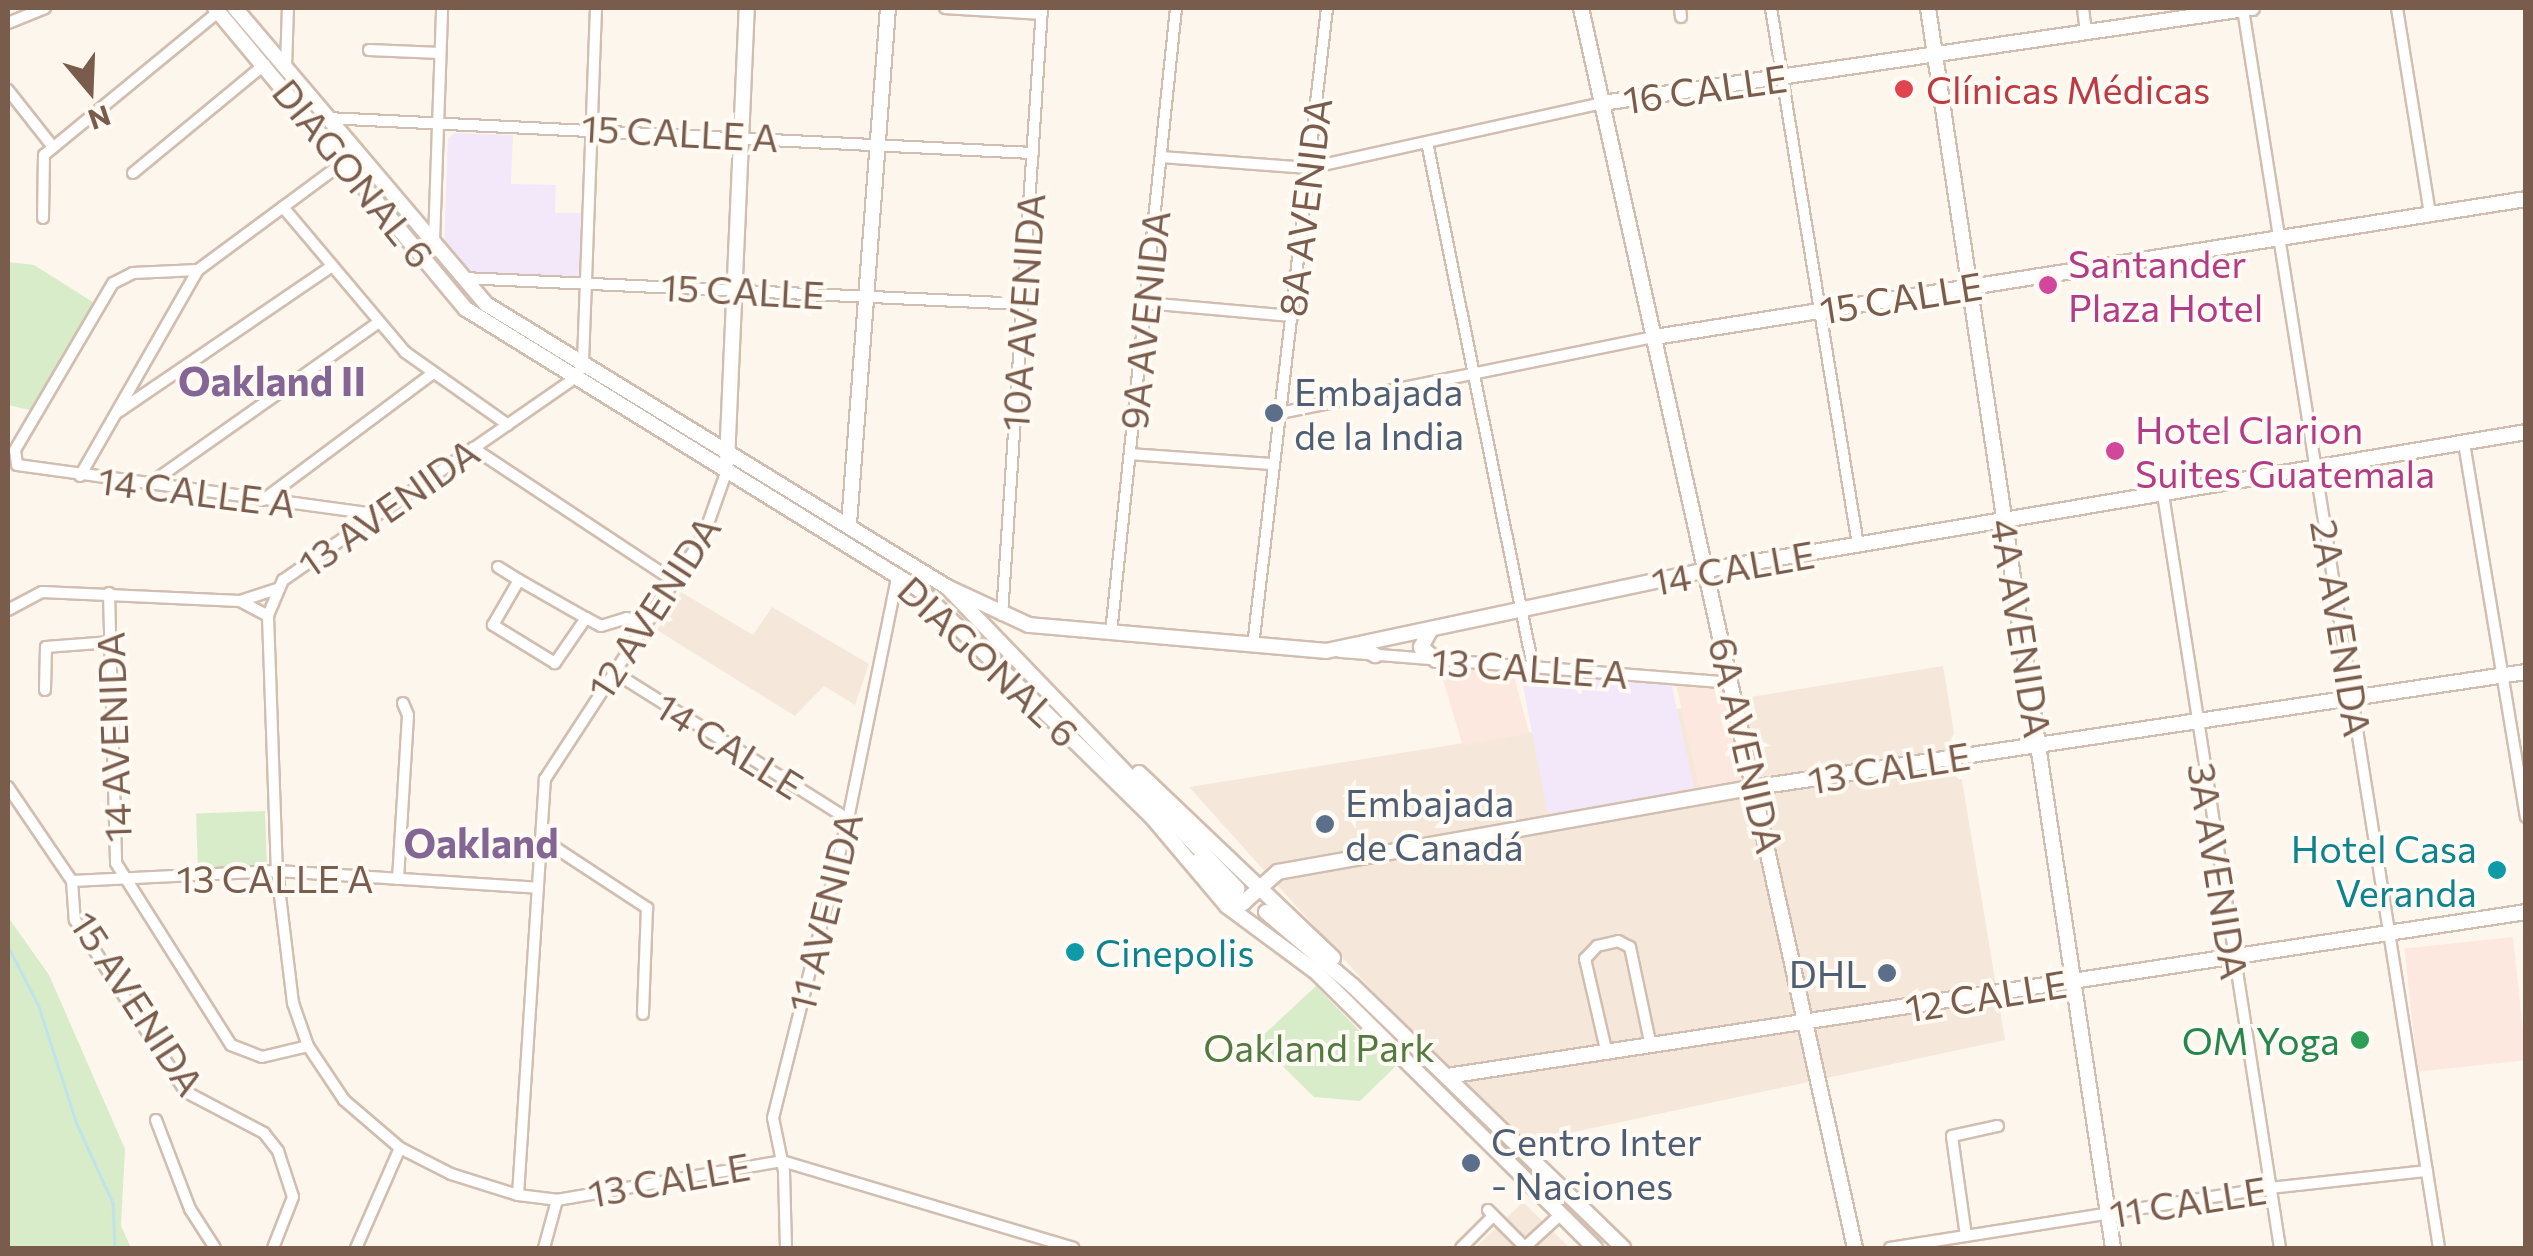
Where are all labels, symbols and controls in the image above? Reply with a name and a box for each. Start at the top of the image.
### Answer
north arrow [40,40,140,140]
street label: 16 CALLE [1620,54,1790,122]
place label: Clínicas Médicas [1926,66,2210,112]
street label: DIAGONAL 6 [264,69,444,277]
marker: Clínicas Médicas [1891,76,1917,102]
street label: 8A AVENIDA [1268,95,1340,319]
text: N [84,99,115,138]
street label: 15 CALLE A [580,104,780,160]
street label: 10A AVENIDA [991,192,1053,432]
street label: 9A AVENIDA [1110,208,1178,432]
place label: Santander Plaza Hotel [2068,240,2263,330]
street label: 15 CALLE [1817,262,1985,332]
street label: 15 CALLE [660,263,826,317]
marker: Santander Plaza Hotel [2037,274,2059,296]
district label: Oakland II [178,356,366,404]
place label: Embajada de la India [1294,368,1464,458]
marker: Embajada de la India [1263,402,1285,424]
place label: Hotel Clarion Suites Guatemala [2135,406,2435,496]
street label: 13 AVENIDA [289,428,487,586]
marker: Hotel Clarion Suites Guatemala [2104,440,2126,462]
street label: 14 CALLE A [96,456,298,526]
street label: 12 AVENIDA [577,507,729,707]
street label: 4A AVENIDA [1982,515,2062,741]
street label: 2A AVENIDA [2302,516,2382,740]
street label: 14 CALLE [1648,530,1818,604]
street label: DIAGONAL 6 [890,566,1088,756]
street label: 14 AVENIDA [87,631,139,843]
street label: 6A AVENIDA [1700,633,1794,857]
street label: 13 CALLE A [1430,637,1630,697]
street label: 14 CALLE [648,682,812,808]
street label: 13 CALLE [1805,732,1973,802]
street label: 3A AVENIDA [2179,759,2259,983]
place label: Embajada de Canadá [1345,779,1523,868]
street label: 11 AVENIDA [777,807,871,1017]
marker: Embajada de Canadá [1314,813,1336,835]
district label: Oakland [403,818,559,866]
place label: Hotel Casa Veranda [2291,825,2477,914]
street label: 13 CALLE A [176,855,374,901]
marker: Hotel Casa Veranda [2486,859,2508,881]
street label: 15 AVENIDA [62,903,214,1103]
place label: Cinepolis [1095,929,1255,975]
marker: Cinepolis [1064,941,1086,963]
place label: DHL [1789,950,1867,996]
street label: 12 CALLE [1902,960,2070,1030]
marker: DHL [1876,962,1898,984]
place label: OM Yoga [2182,1017,2340,1063]
park label: Oakland Park [1203,1024,1435,1070]
marker: OM Yoga [2349,1029,2371,1051]
place label: Centro Inter - Naciones [1491,1118,1702,1208]
street label: 13 CALLE [585,1142,753,1216]
marker: Centro Inter - Naciones [1460,1152,1482,1174]
street label: 11 CALLE [2106,1166,2270,1236]

